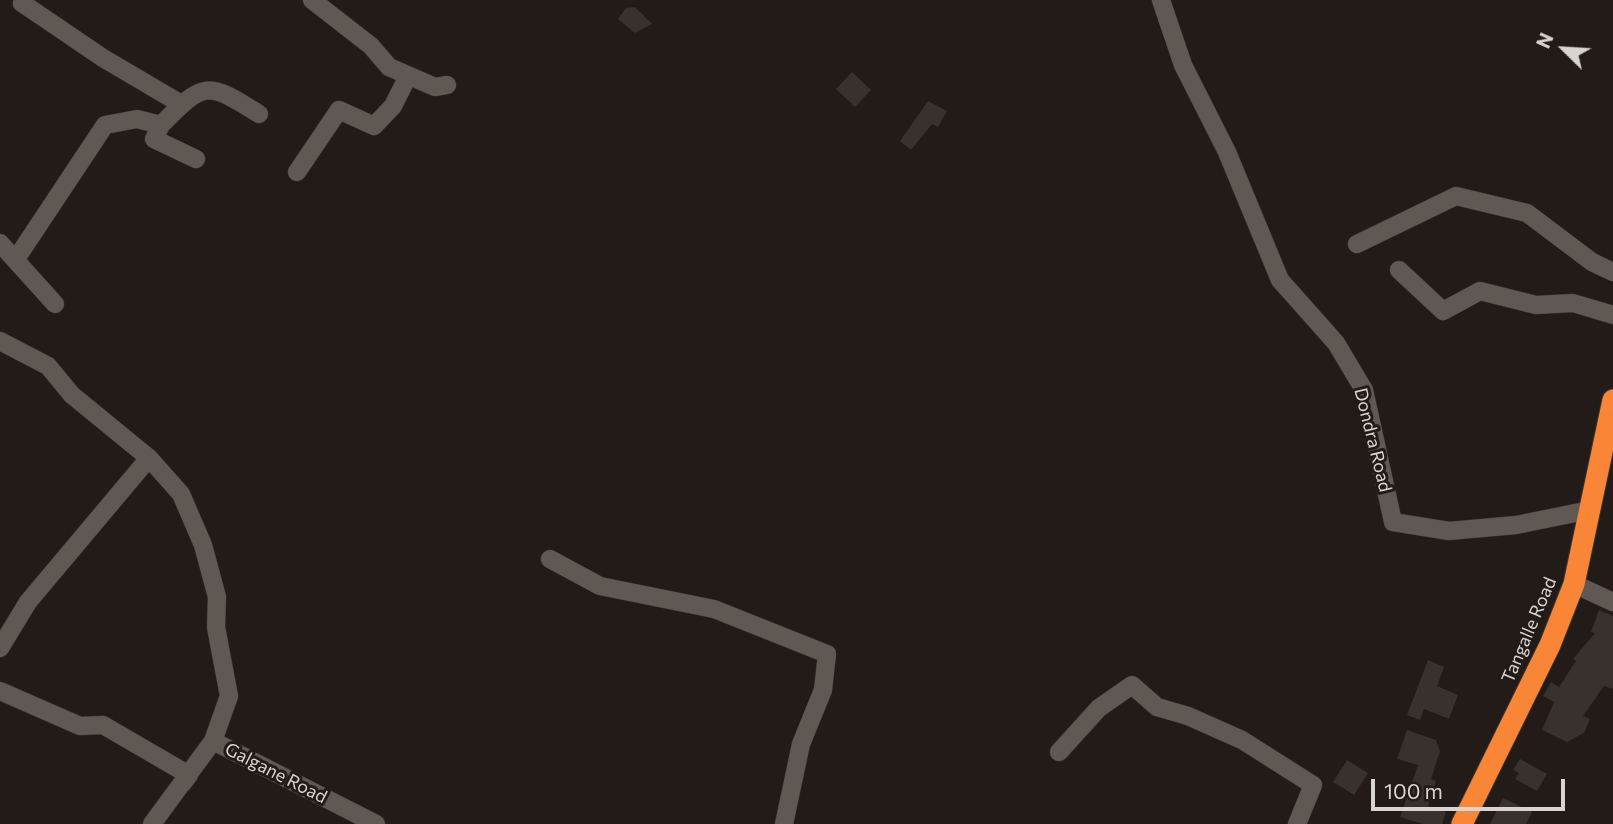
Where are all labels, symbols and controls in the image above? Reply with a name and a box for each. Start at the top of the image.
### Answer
north arrow [1529,14,1599,84]
text: N [1531,29,1558,51]
street label: Dondra Road [1350,386,1396,494]
street label: Tangalle Road [1497,574,1561,686]
street label: Galgane Road [221,738,331,808]
scale bar [1375,764,1569,808]
text: 100 m [1384,778,1443,803]

